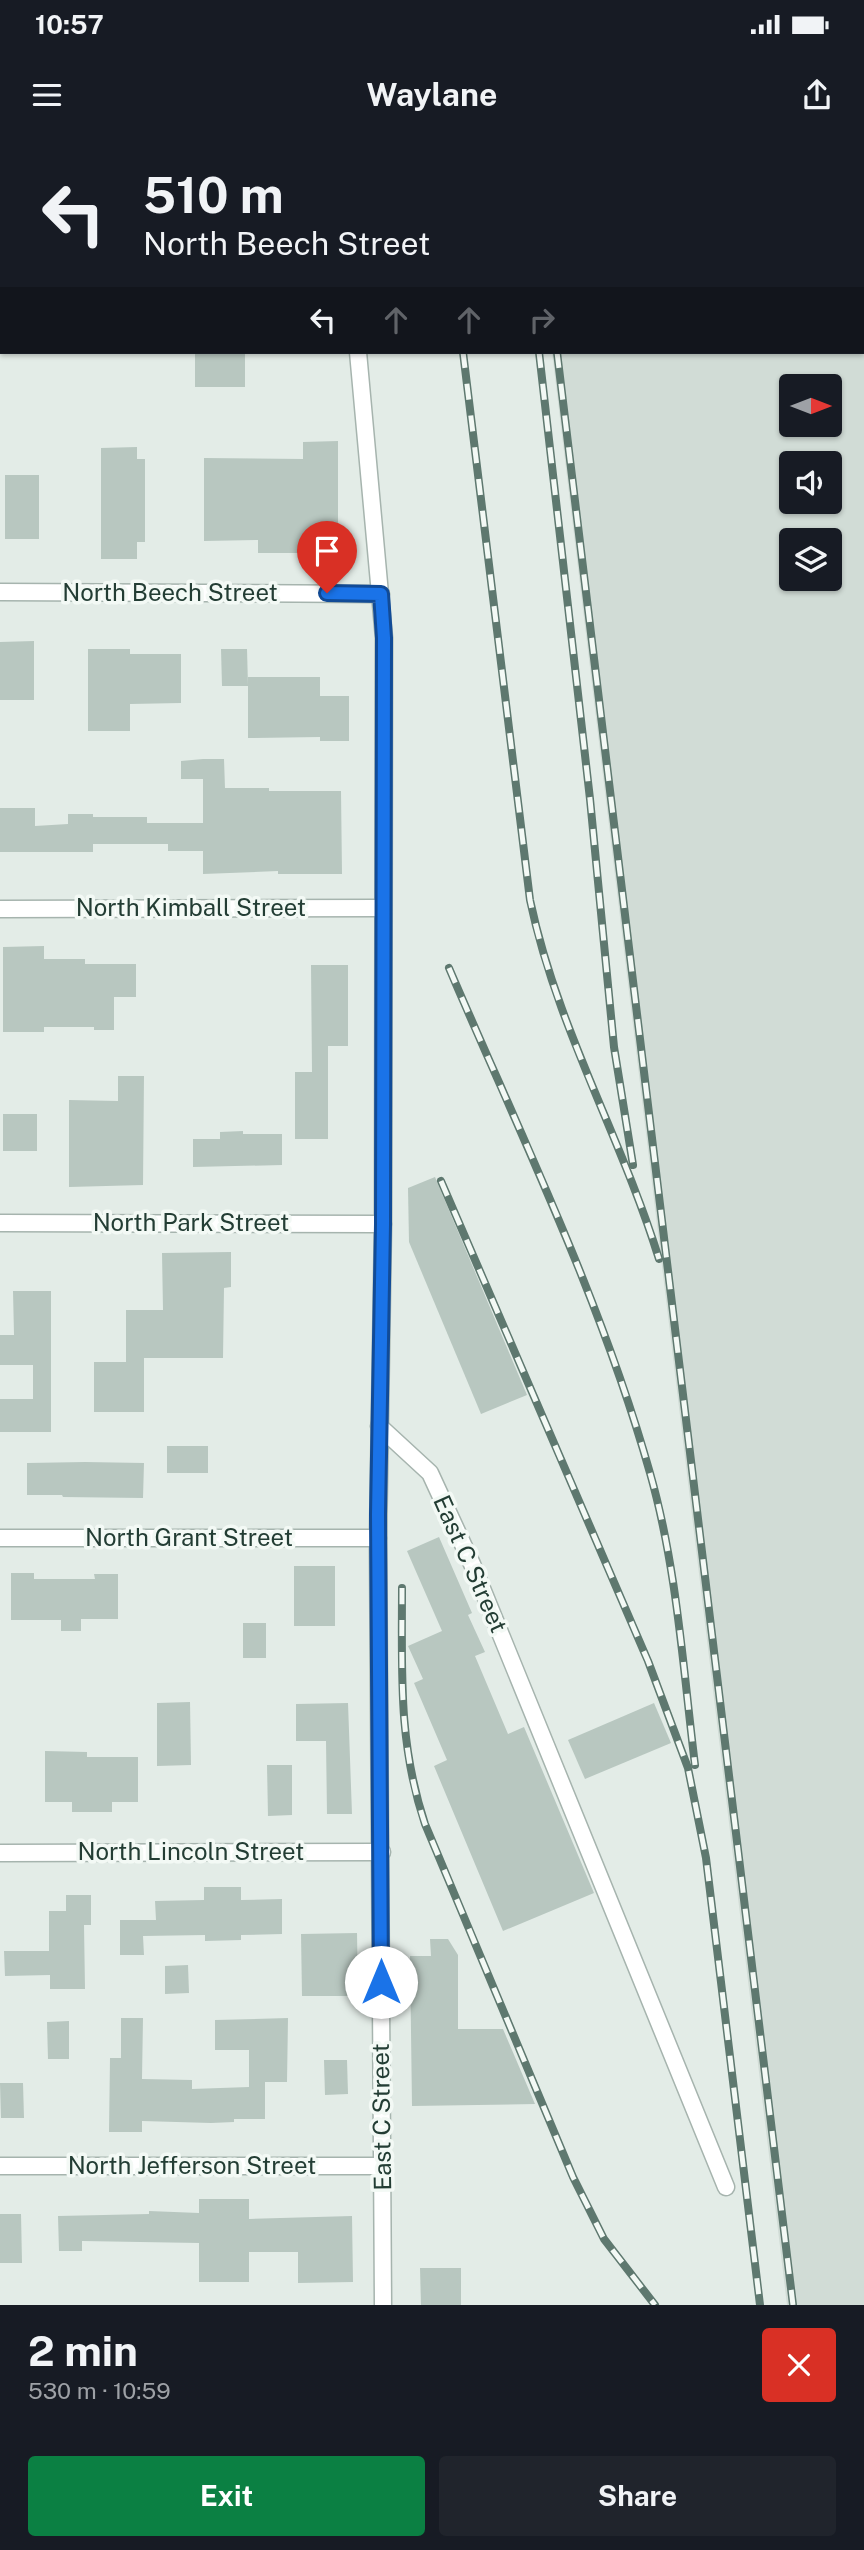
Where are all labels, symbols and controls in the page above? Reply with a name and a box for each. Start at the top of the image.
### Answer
text: 10:57 [35,9,104,40]
icon: menu [28,76,66,114]
text: Waylane [367,76,497,113]
icon: share [798,76,836,114]
text: 510 m [143,166,284,224]
icon: left [28,168,119,259]
text: North Beech Street [143,225,430,262]
icon: left [304,301,342,339]
icon: ahead [377,301,415,339]
icon: ahead [450,301,488,339]
icon: right [523,301,561,339]
north arrow [779,374,842,438]
map controls [779,374,842,591]
button: sound [779,451,842,514]
pin [297,521,357,593]
button: layers [779,528,842,591]
icon: arrive [308,532,346,570]
street label: North Beech Street [62,578,278,606]
street label: North Kimball Street [76,893,306,921]
street label: North Park Street [93,1208,289,1236]
street label: East C Street [428,1491,514,1637]
street label: North Grant Street [85,1523,293,1551]
street label: North Lincoln Street [78,1837,304,1865]
position arrow [344,1945,418,2019]
street label: East C Street [366,2043,396,2191]
street label: North Jefferson Street [68,2151,316,2179]
text: 2 min [28,2326,138,2375]
button: close [762,2328,836,2402]
text: 530 m · 10:59 [28,2377,171,2404]
button: Exit [28,2456,425,2536]
button: Share [439,2456,836,2536]

